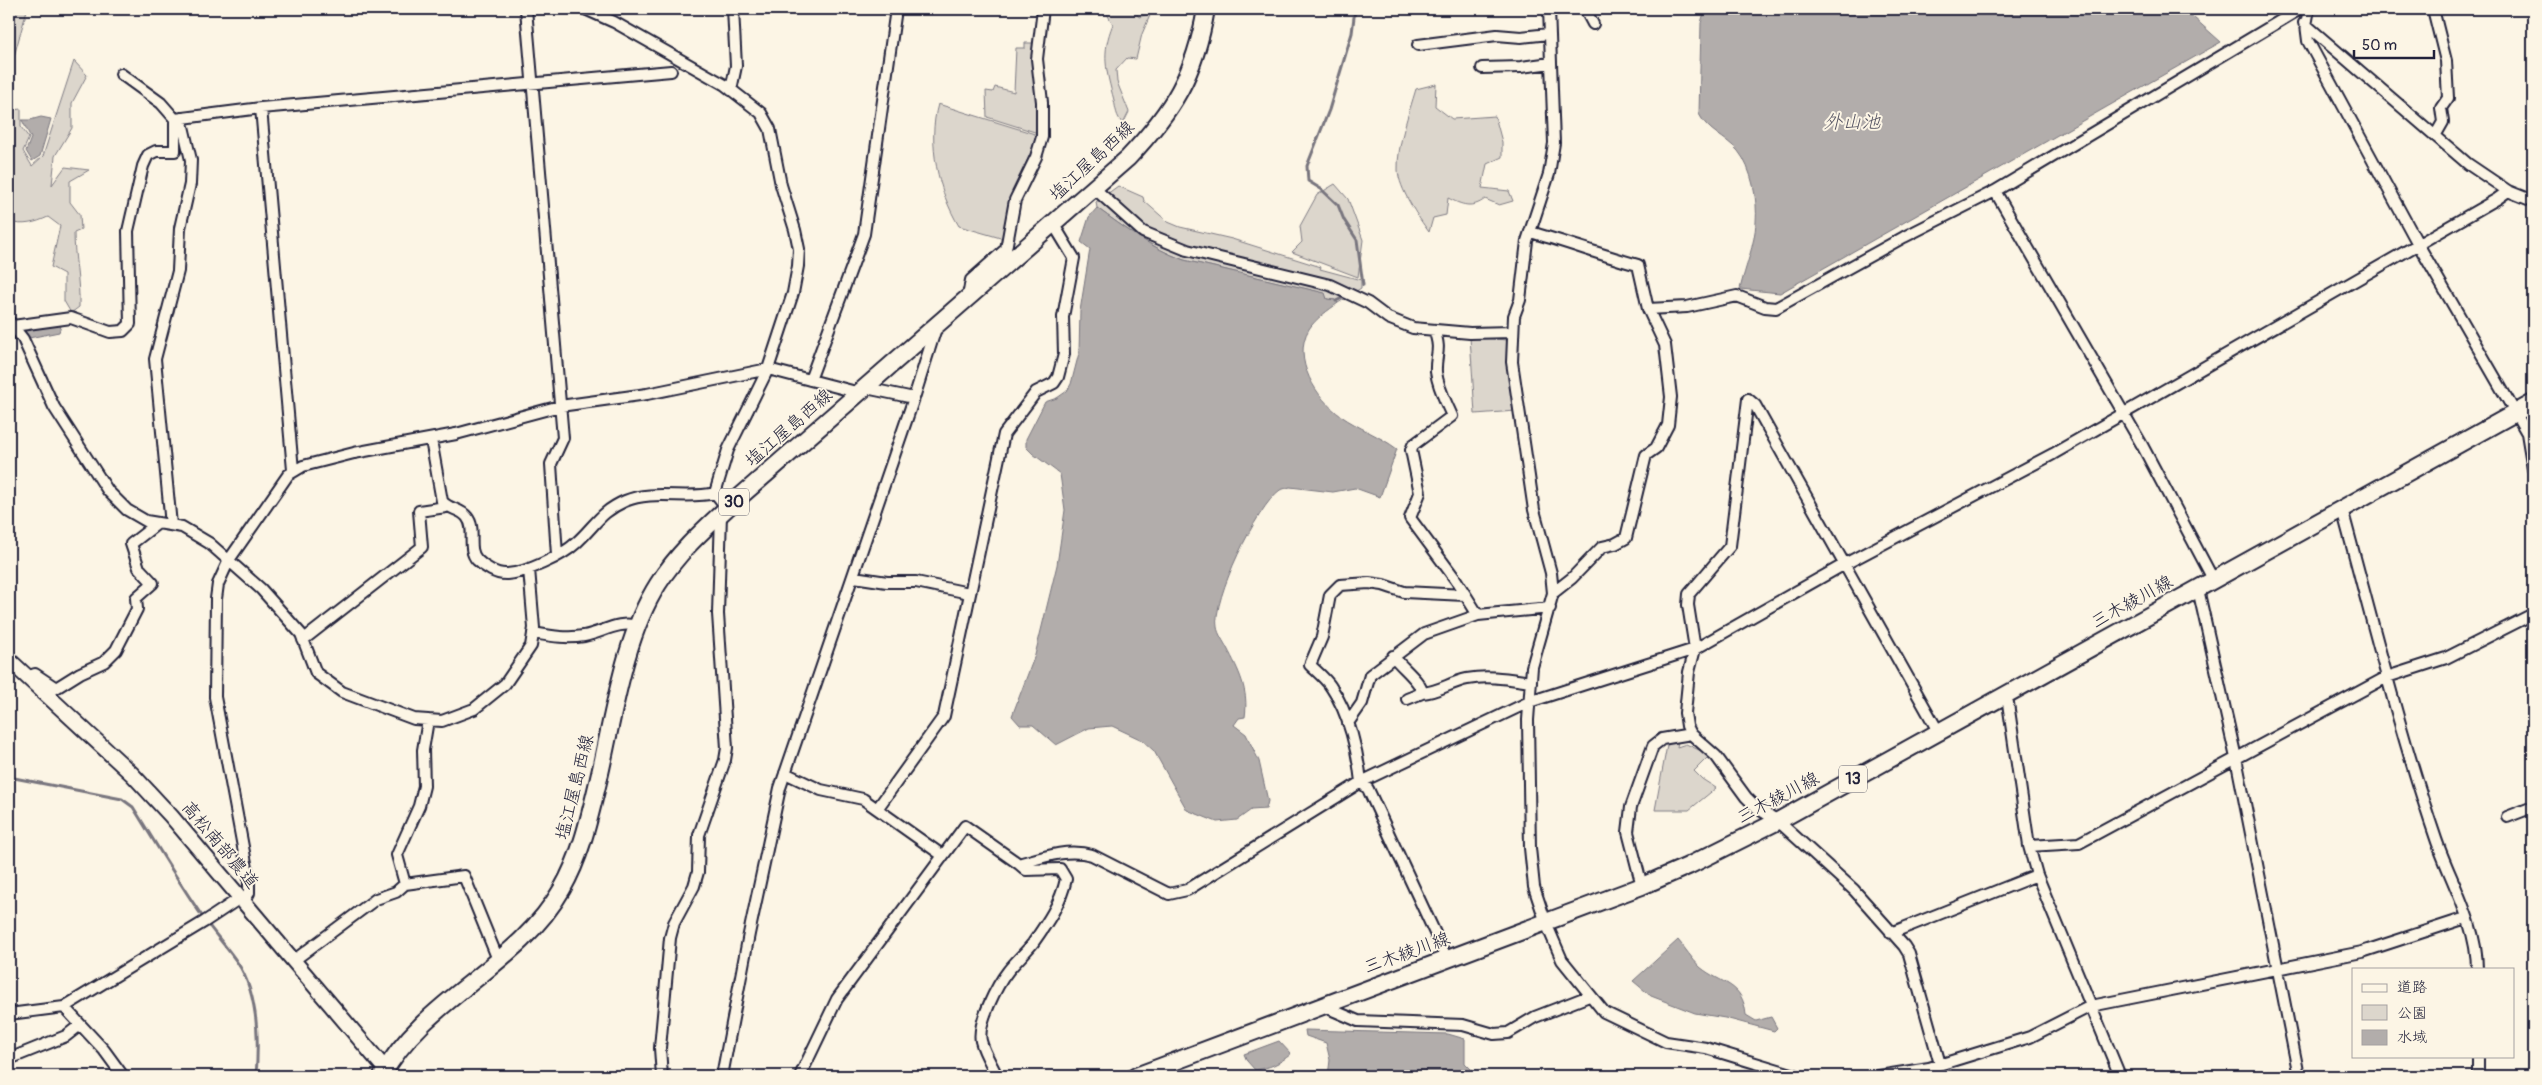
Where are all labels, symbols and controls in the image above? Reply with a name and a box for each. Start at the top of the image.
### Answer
scale bar [2354,28,2434,60]
text: 50 m [2362,36,2397,55]
water label: 外山池 [1823,110,1881,134]
street label: 塩江屋島西線 [1045,116,1139,206]
street label: 塩江屋島西線 [741,384,837,472]
road number: 30 [719,488,749,516]
street label: 三木綾川線 [2087,570,2177,634]
street label: 塩江屋島西線 [551,732,599,842]
road number: 13 [1839,766,1867,792]
street label: 三木綾川線 [1733,767,1823,829]
street label: 高松南部農道 [176,796,264,894]
street label: 三木綾川線 [1361,927,1453,979]
legend [2352,968,2514,1058]
text: 道路 [2397,978,2427,997]
text: 公園 [2397,1004,2427,1023]
text: 水域 [2397,1028,2427,1047]

